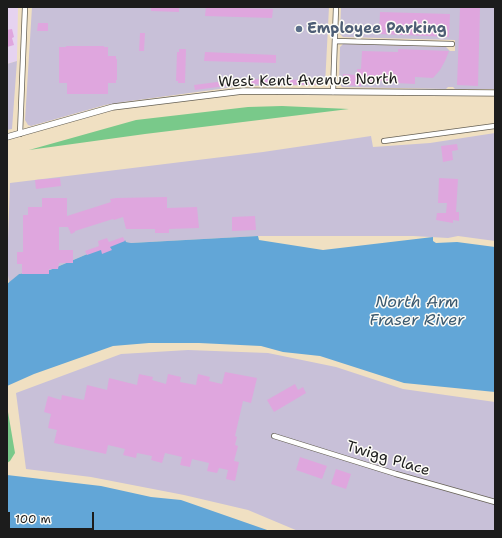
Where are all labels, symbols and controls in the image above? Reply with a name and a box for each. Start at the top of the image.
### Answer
place label: Employee Parking [307,20,447,38]
marker: Employee Parking [294,24,304,34]
street label: West Kent Avenue North [218,70,398,92]
water label: North Arm Fraser River [369,293,465,331]
street label: Twigg Place [344,438,432,480]
scale bar [10,504,96,530]
text: 100 m [15,511,51,527]

